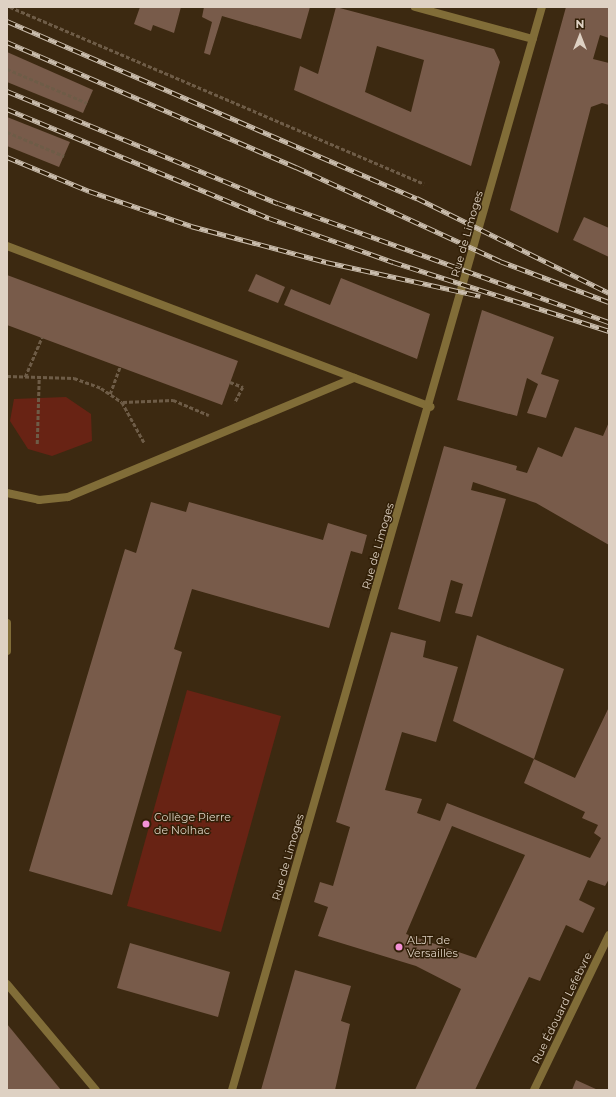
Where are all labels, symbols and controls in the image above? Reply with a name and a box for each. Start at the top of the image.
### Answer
north arrow [560,16,600,56]
text: N [576,17,584,31]
street label: Rue de Limoges [448,189,486,279]
street label: Rue de Limoges [359,501,397,591]
place label: Collège Pierre de Nolhac [154,811,231,837]
street label: Rue de Limoges [269,812,307,902]
marker: Collège Pierre de Nolhac [141,819,151,829]
place label: ALJT de Versailles [407,934,458,960]
marker: ALJT de Versailles [394,942,404,952]
street label: Rue Édouard Lefebvre [529,950,595,1066]

